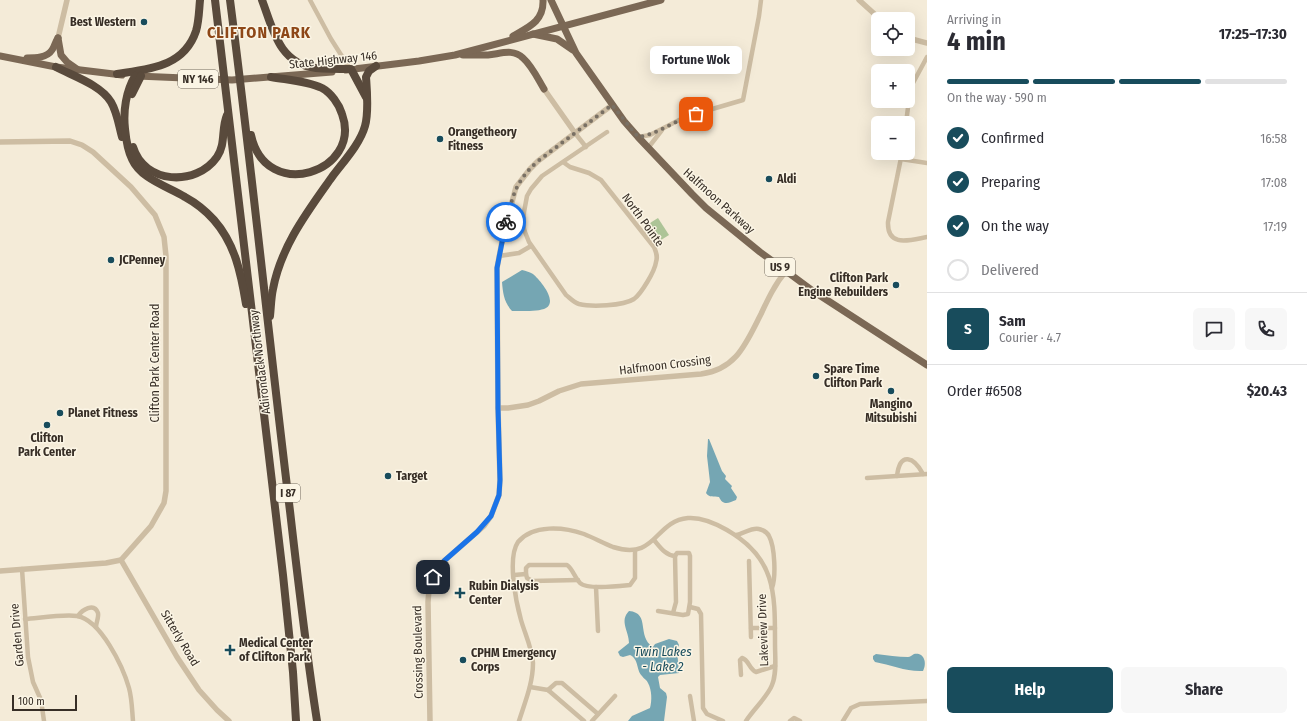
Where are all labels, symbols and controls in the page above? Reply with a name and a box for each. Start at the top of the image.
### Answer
map controls [871,12,915,160]
button: locate [871,12,915,56]
text: Arriving in [947,12,1001,27]
place label: Best Western [70,15,136,29]
marker: Best Western [139,17,149,27]
district label: CLIFTON PARK [207,23,311,42]
text: 17:25–17:30 [1219,25,1287,43]
text: 4 min [947,26,1006,57]
callout: Fortune Wok [650,46,742,74]
street label: State Highway 146 [288,48,378,72]
text: Fortune Wok [662,52,730,67]
button: + [871,64,915,108]
road number: NY 146 [178,70,218,88]
text: On the way · 590 m [947,90,1047,105]
pin [679,97,713,131]
icon: bag [685,103,707,125]
button: − [871,116,915,160]
place label: Orangetheory Fitness [448,125,517,153]
icon: check [947,127,969,149]
text: Confirmed [981,129,1044,147]
text: 16:58 [1260,131,1287,146]
marker: Orangetheory Fitness [435,134,445,144]
street label: Halfmoon Parkway [681,165,758,237]
icon: check [947,171,969,193]
place label: Aldi [776,172,796,186]
text: Preparing [981,173,1040,191]
marker: Aldi [764,174,774,184]
text: 17:08 [1261,175,1287,190]
street label: North Pointe [619,191,667,249]
courier [486,202,526,242]
icon: bike [495,211,517,233]
icon: check [947,215,969,237]
text: On the way [981,217,1049,235]
text: 17:19 [1263,219,1287,234]
place label: JCPenney [118,253,166,267]
marker: JCPenney [106,255,116,265]
road number: US 9 [765,258,795,276]
text: Delivered [981,261,1039,279]
place label: Clifton Park Engine Rebuilders [798,271,889,299]
marker: Clifton Park Engine Rebuilders [891,280,901,290]
street label: Clifton Park Center Road [148,304,162,422]
street label: Adirondack Northway [247,308,273,415]
button: chat [1193,308,1235,350]
button: phone [1245,308,1287,350]
text: Sam [999,312,1026,330]
text: S [964,320,972,338]
text: Courier · 4.7 [999,330,1061,345]
street label: Halfmoon Crossing [618,352,712,378]
place label: Spare Time Clifton Park [824,362,883,390]
marker: Spare Time Clifton Park [811,371,821,381]
text: Order #6508 [947,382,1022,400]
text: $20.43 [1247,382,1287,400]
marker: Mangino Mitsubishi [886,386,896,396]
place label: Mangino Mitsubishi [865,397,917,425]
place label: Planet Fitness [68,406,139,420]
marker: Planet Fitness [55,408,65,418]
marker: Clifton Park Center [42,420,52,430]
place label: Clifton Park Center [18,431,77,459]
place label: Target [396,469,428,483]
marker: Target [383,471,393,481]
road number: I 87 [276,484,300,502]
pin [416,560,450,594]
icon: home [422,566,444,588]
place label: Rubin Dialysis Center [469,579,540,607]
marker: Rubin Dialysis Center [454,587,466,599]
street label: Lakeview Drive [755,593,771,667]
street label: Garden Drive [7,603,27,667]
street label: Crossing Boulevard [410,605,426,699]
street label: Sitterly Road [158,607,202,669]
place label: Medical Center of Clifton Park [239,636,314,664]
marker: Medical Center of Clifton Park [224,644,236,656]
water label: Twin Lakes - Lake 2 [634,644,692,674]
place label: CPHM Emergency Corps [471,646,557,674]
marker: CPHM Emergency Corps [458,655,468,665]
button: Help [947,667,1113,713]
button: Share [1121,667,1287,713]
scale bar [12,693,77,712]
text: 100 m [18,695,45,708]

